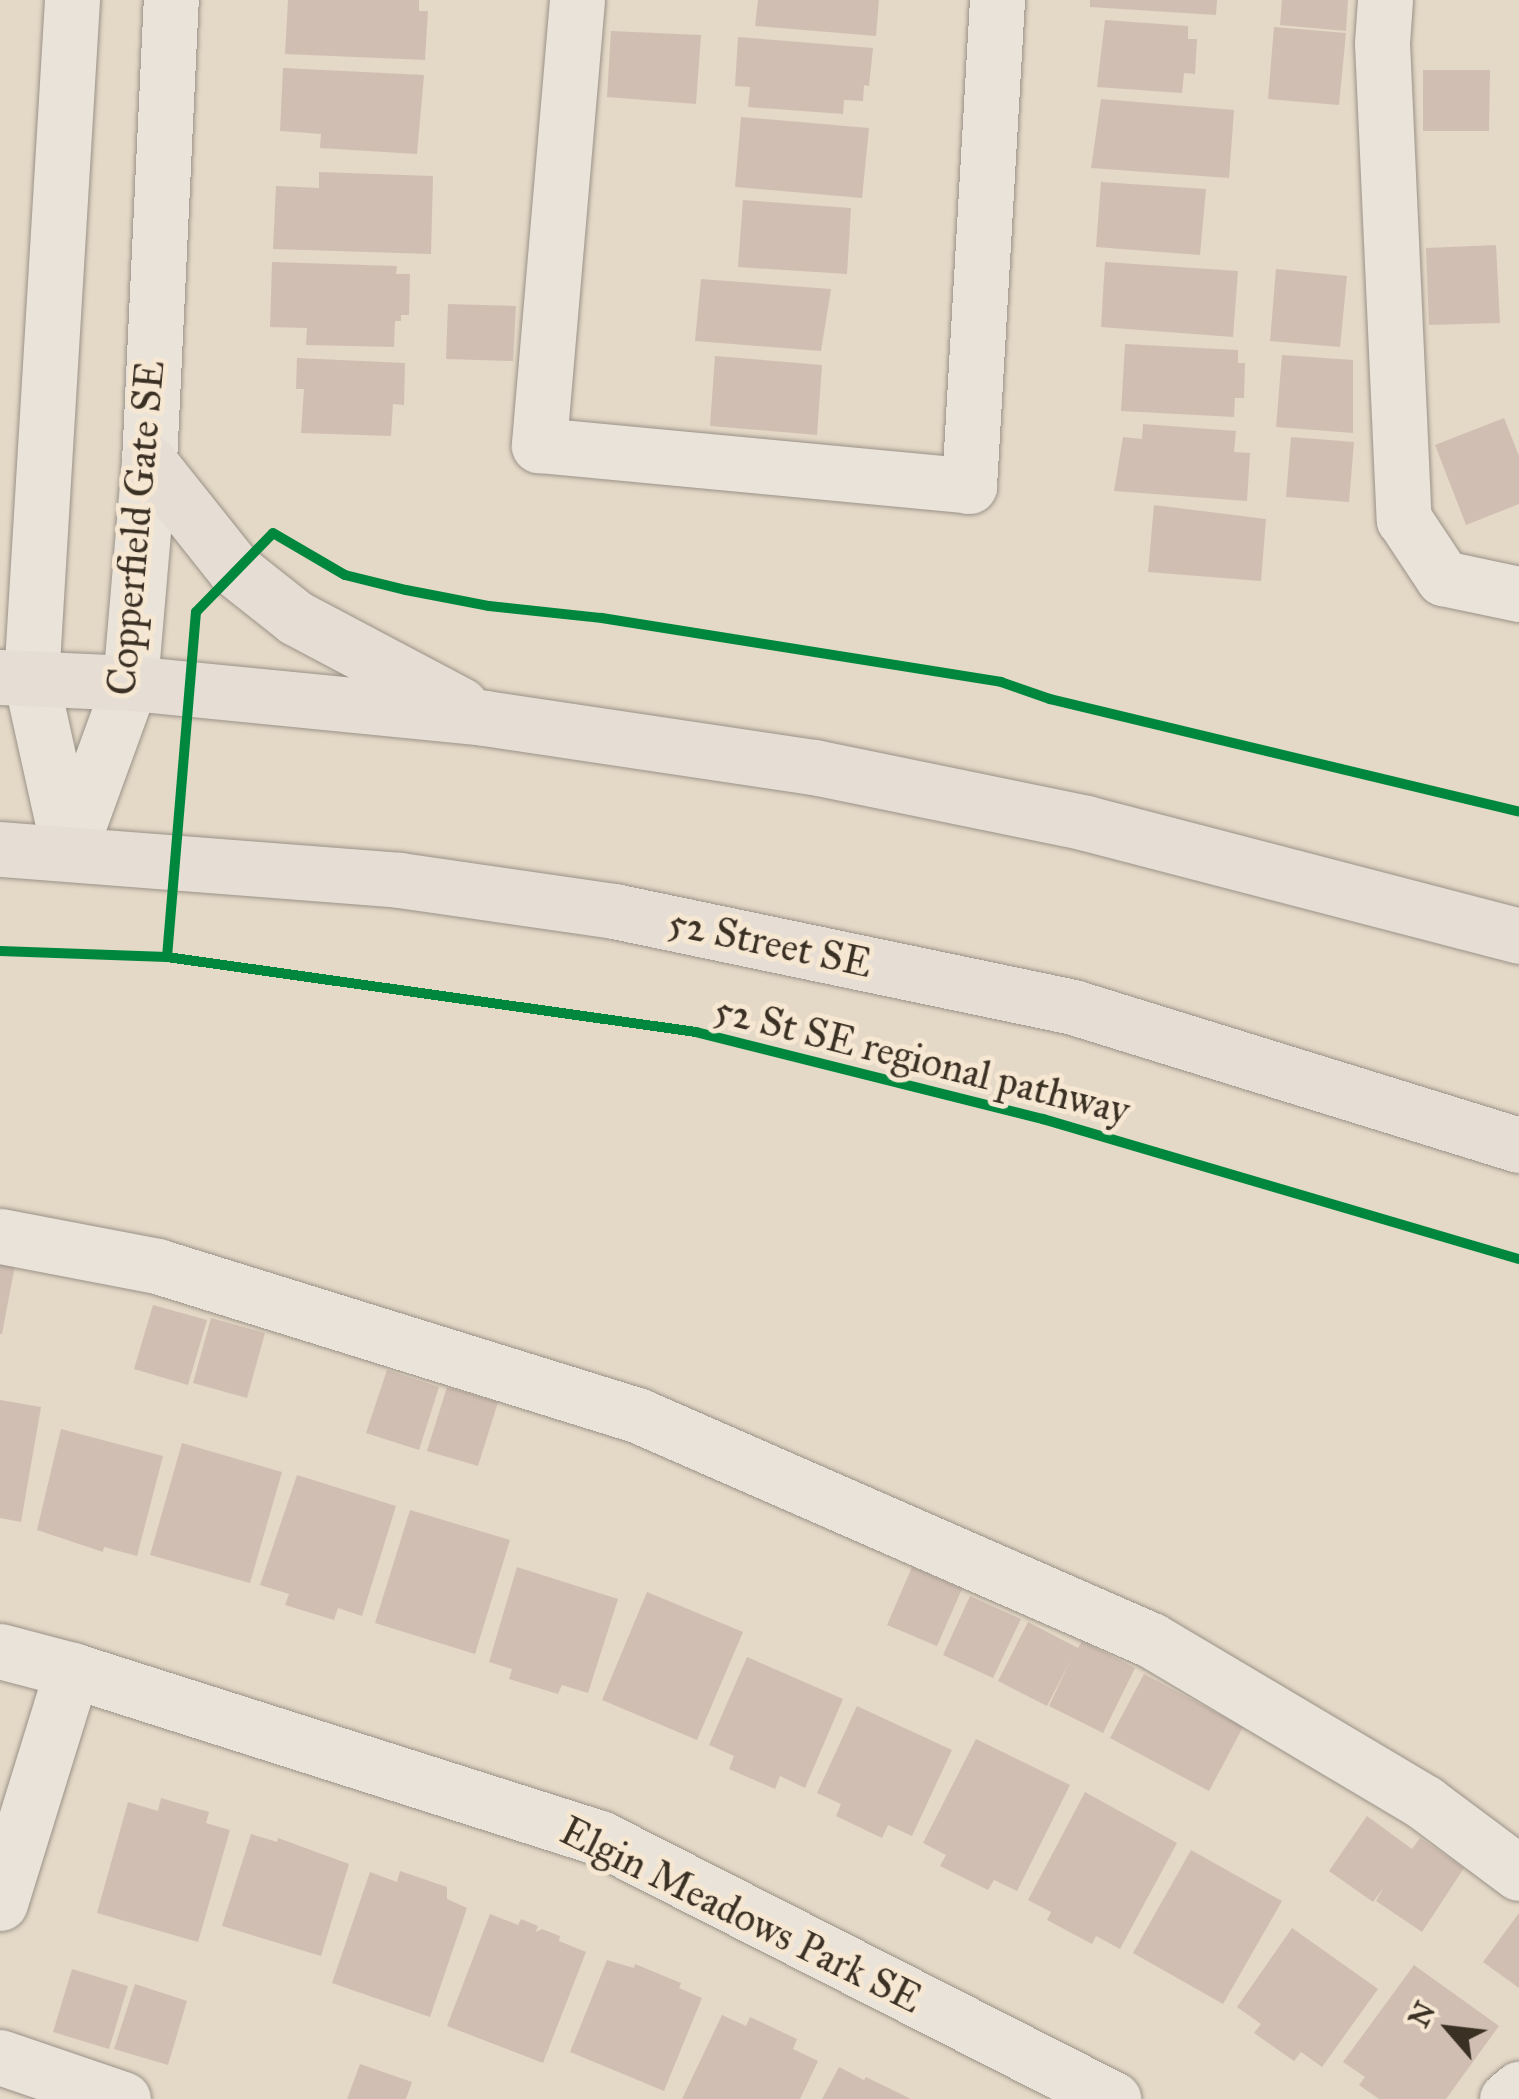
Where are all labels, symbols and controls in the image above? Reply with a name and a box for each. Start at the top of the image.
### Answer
street label: Copperfield Gate SE [97,359,175,697]
street label: 52 Street SE [664,898,876,988]
street label: 52 St SE regional pathway [709,985,1135,1135]
street label: Elgin Meadows Park SE [552,1807,930,2023]
north arrow [1399,1979,1499,2079]
text: N [1401,1996,1443,2033]

